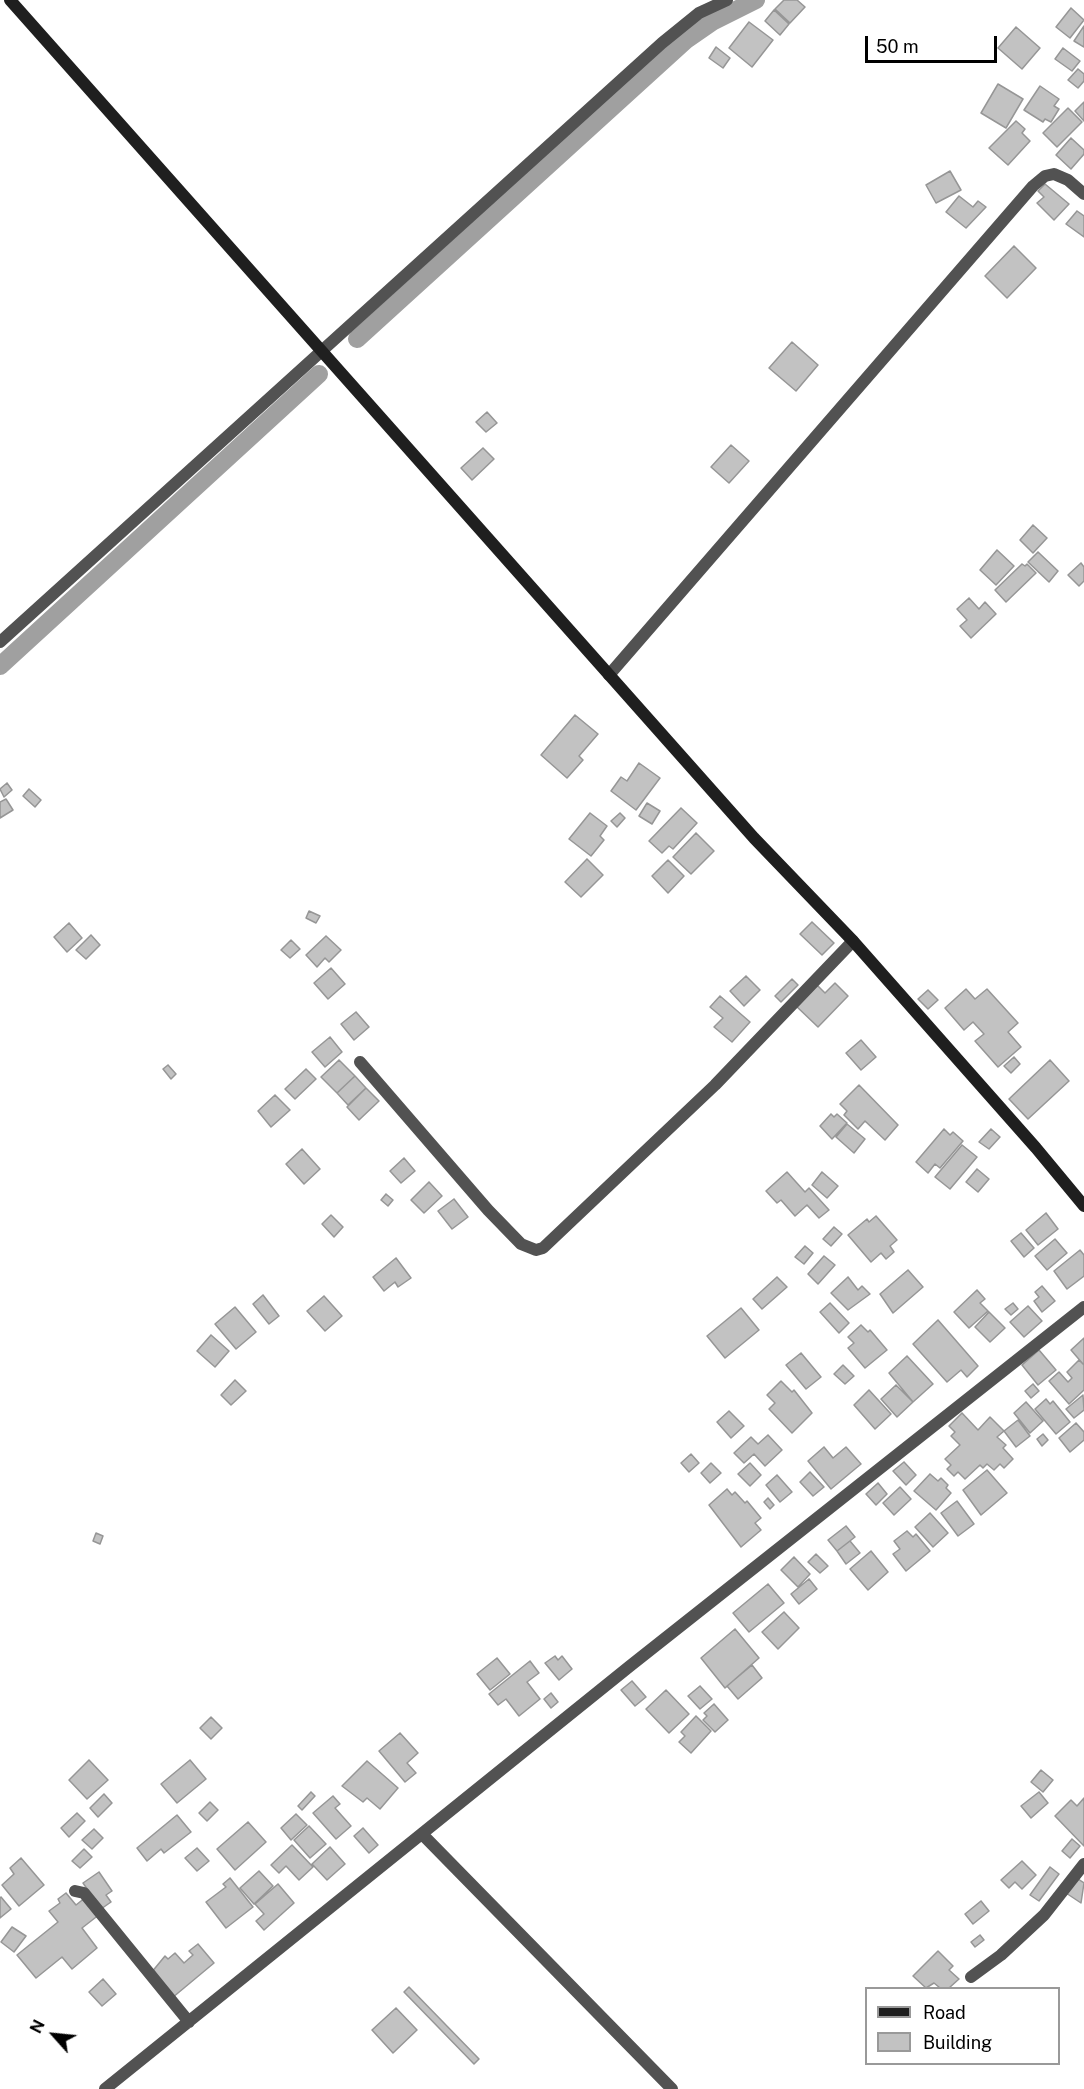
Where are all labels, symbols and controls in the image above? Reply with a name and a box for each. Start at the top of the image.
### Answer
scale bar [868,24,1000,62]
text: 50 m [876,36,919,57]
legend [865,1987,1060,2065]
text: Road [923,2002,966,2023]
north arrow [24,2005,84,2065]
text: N [26,2017,49,2036]
text: Building [923,2032,992,2053]

